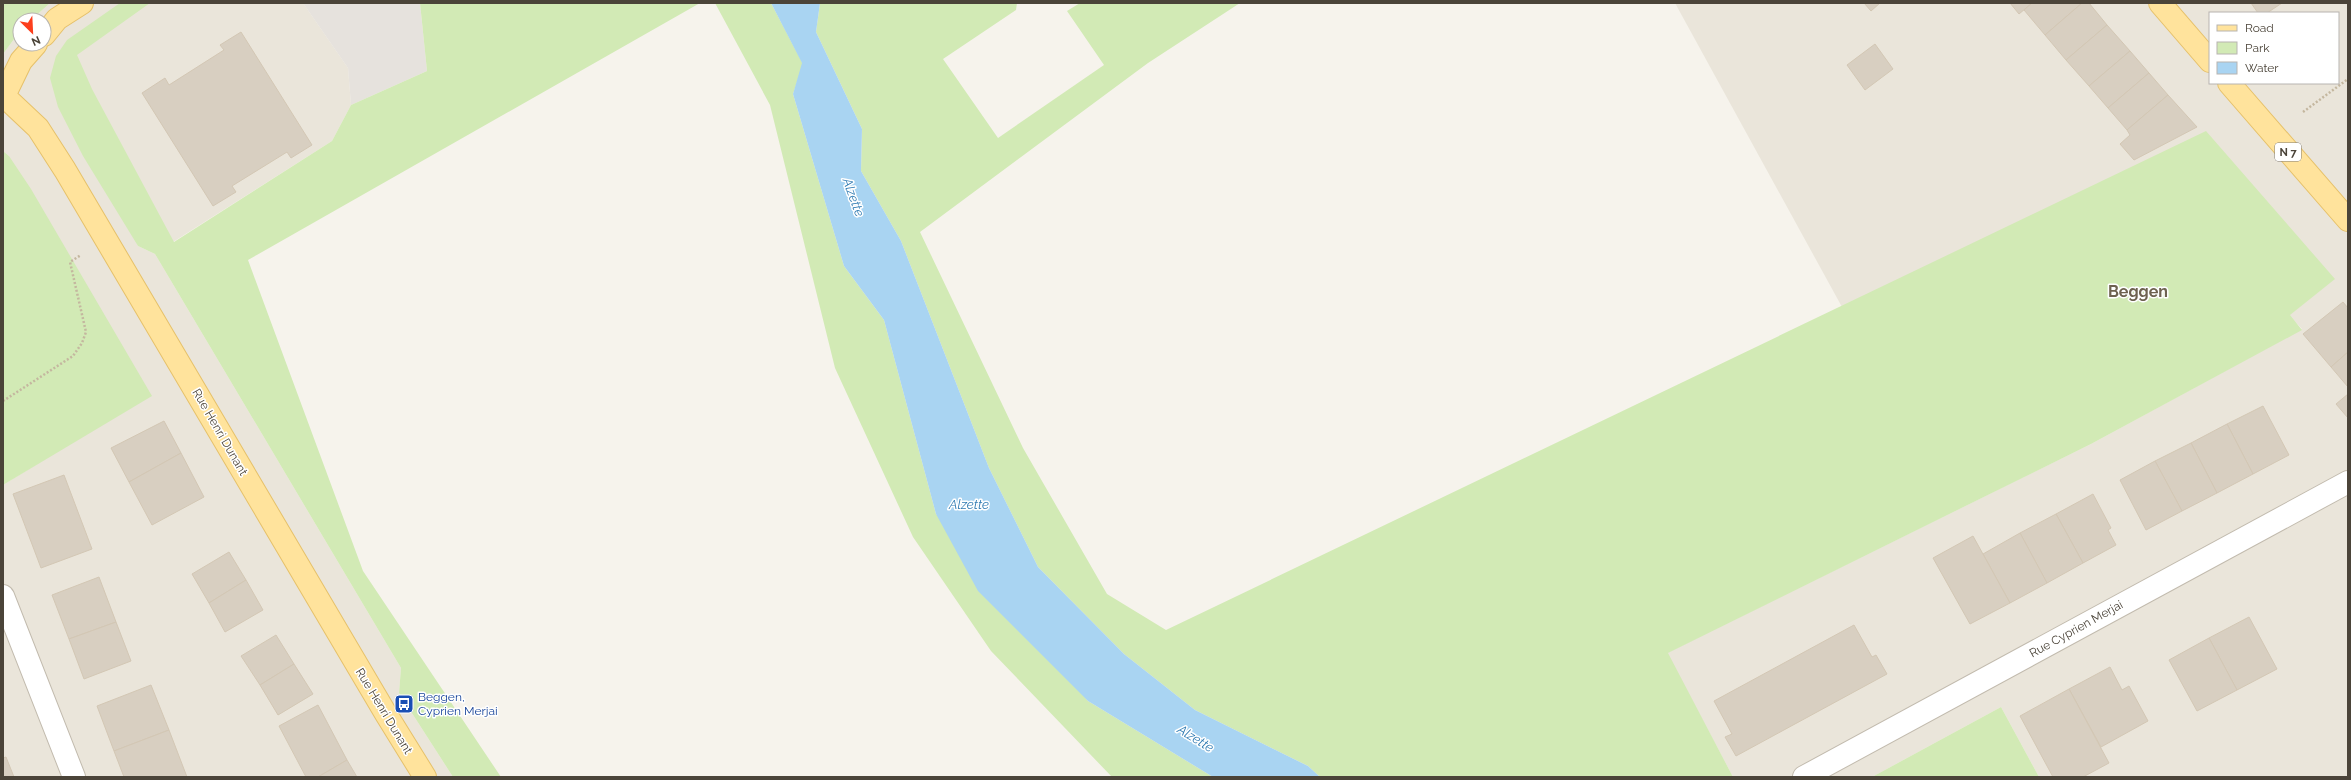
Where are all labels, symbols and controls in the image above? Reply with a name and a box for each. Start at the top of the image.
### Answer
north arrow [12,12,52,52]
legend [2209,12,2339,84]
text: Road [2245,21,2274,35]
text: N [29,33,42,48]
text: Park [2245,41,2270,55]
text: Water [2245,61,2279,75]
road number: N 7 [2275,143,2301,161]
water label: Alzette [839,175,867,219]
district label: Beggen [2108,282,2168,301]
street label: Rue Henri Dunant [189,386,251,478]
water label: Alzette [948,497,989,512]
street label: Rue Cyprien Merjai [2027,598,2125,660]
street label: Rue Henri Dunant [353,665,415,757]
place label: Beggen, Cyprien Merjai [418,690,498,718]
bus stop icon: Beggen, Cyprien Merjai [393,693,415,715]
water label: Alzette [1174,721,1217,755]

